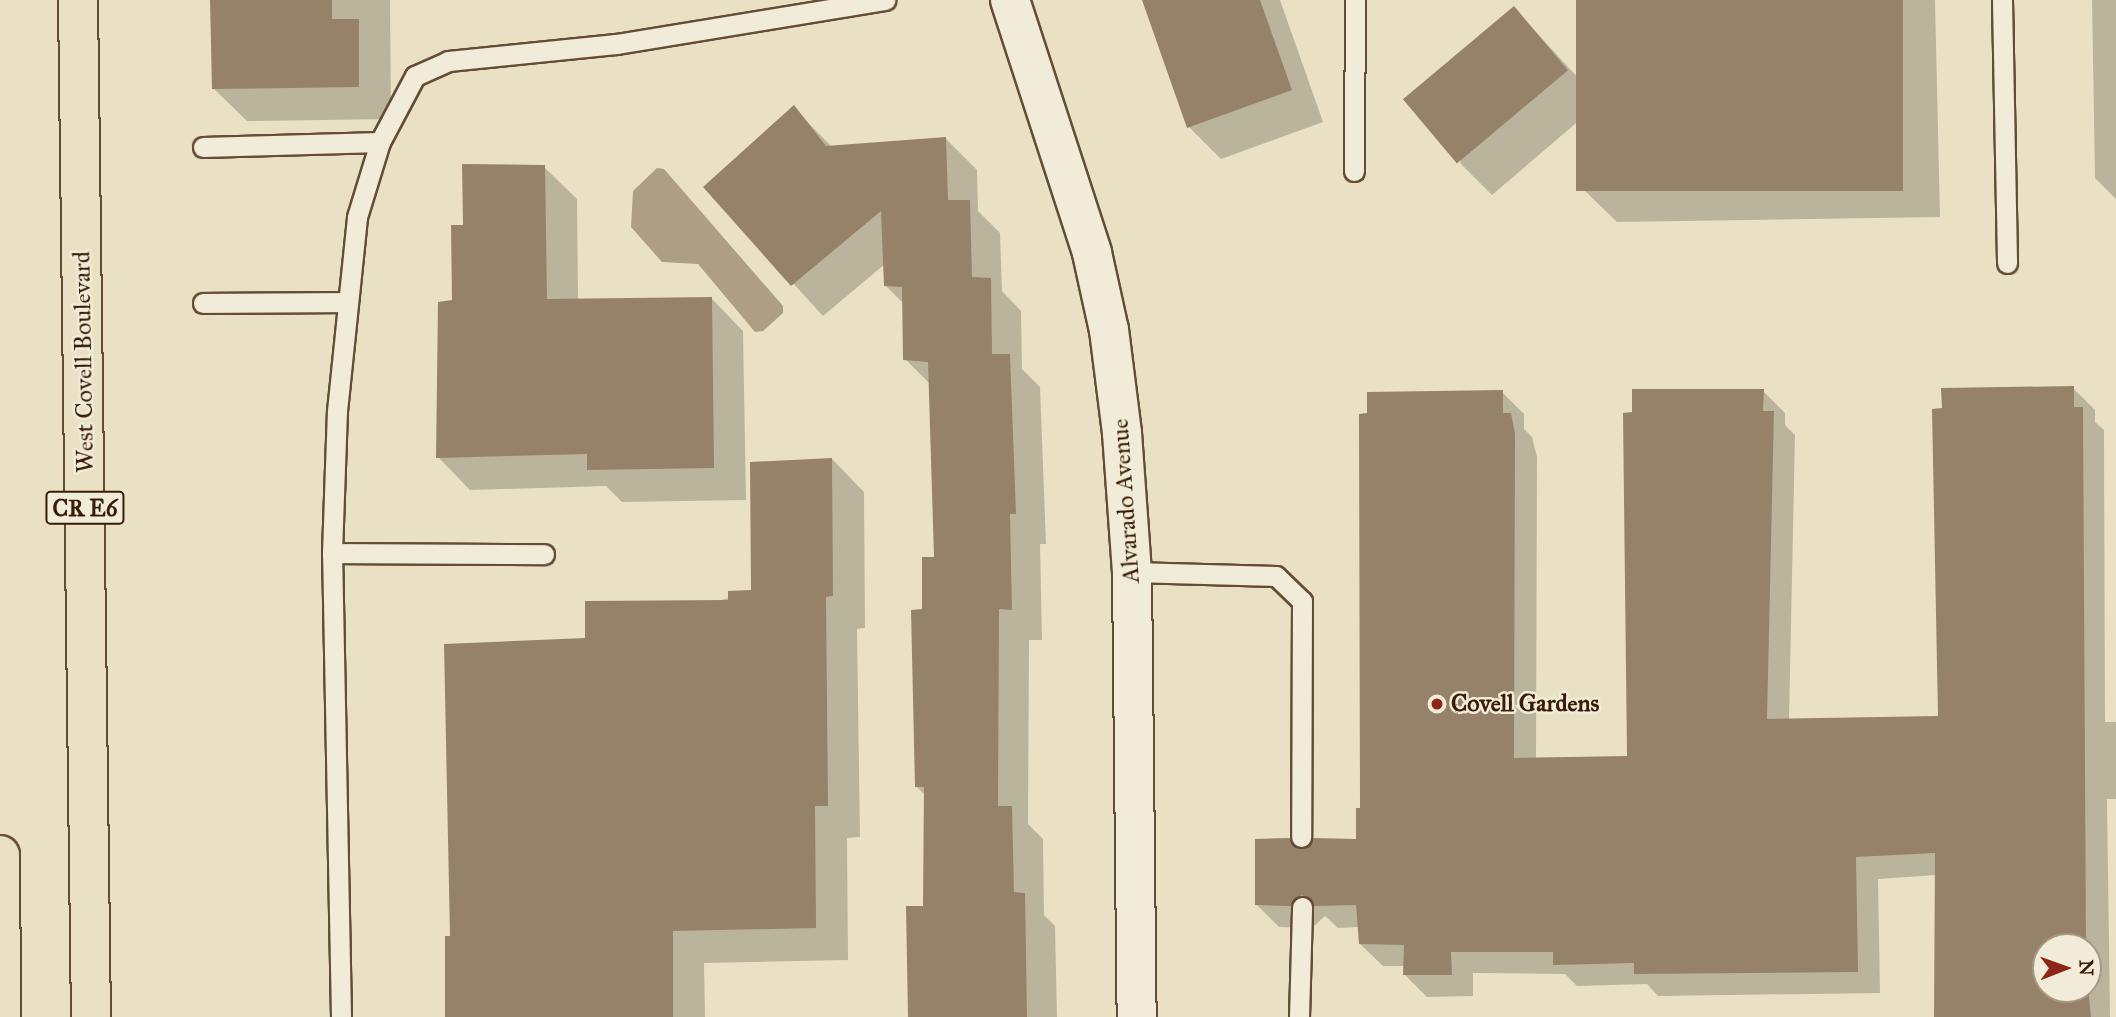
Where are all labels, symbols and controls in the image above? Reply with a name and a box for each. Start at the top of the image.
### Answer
street label: West Covell Boulevard [68,251,100,473]
street label: Alvarado Avenue [1106,418,1146,584]
road number: CR E6 [45,488,125,528]
place label: Covell Gardens [1451,690,1599,718]
marker: Covell Gardens [1429,696,1445,712]
north arrow [2032,933,2102,1003]
text: N [2075,959,2098,976]

